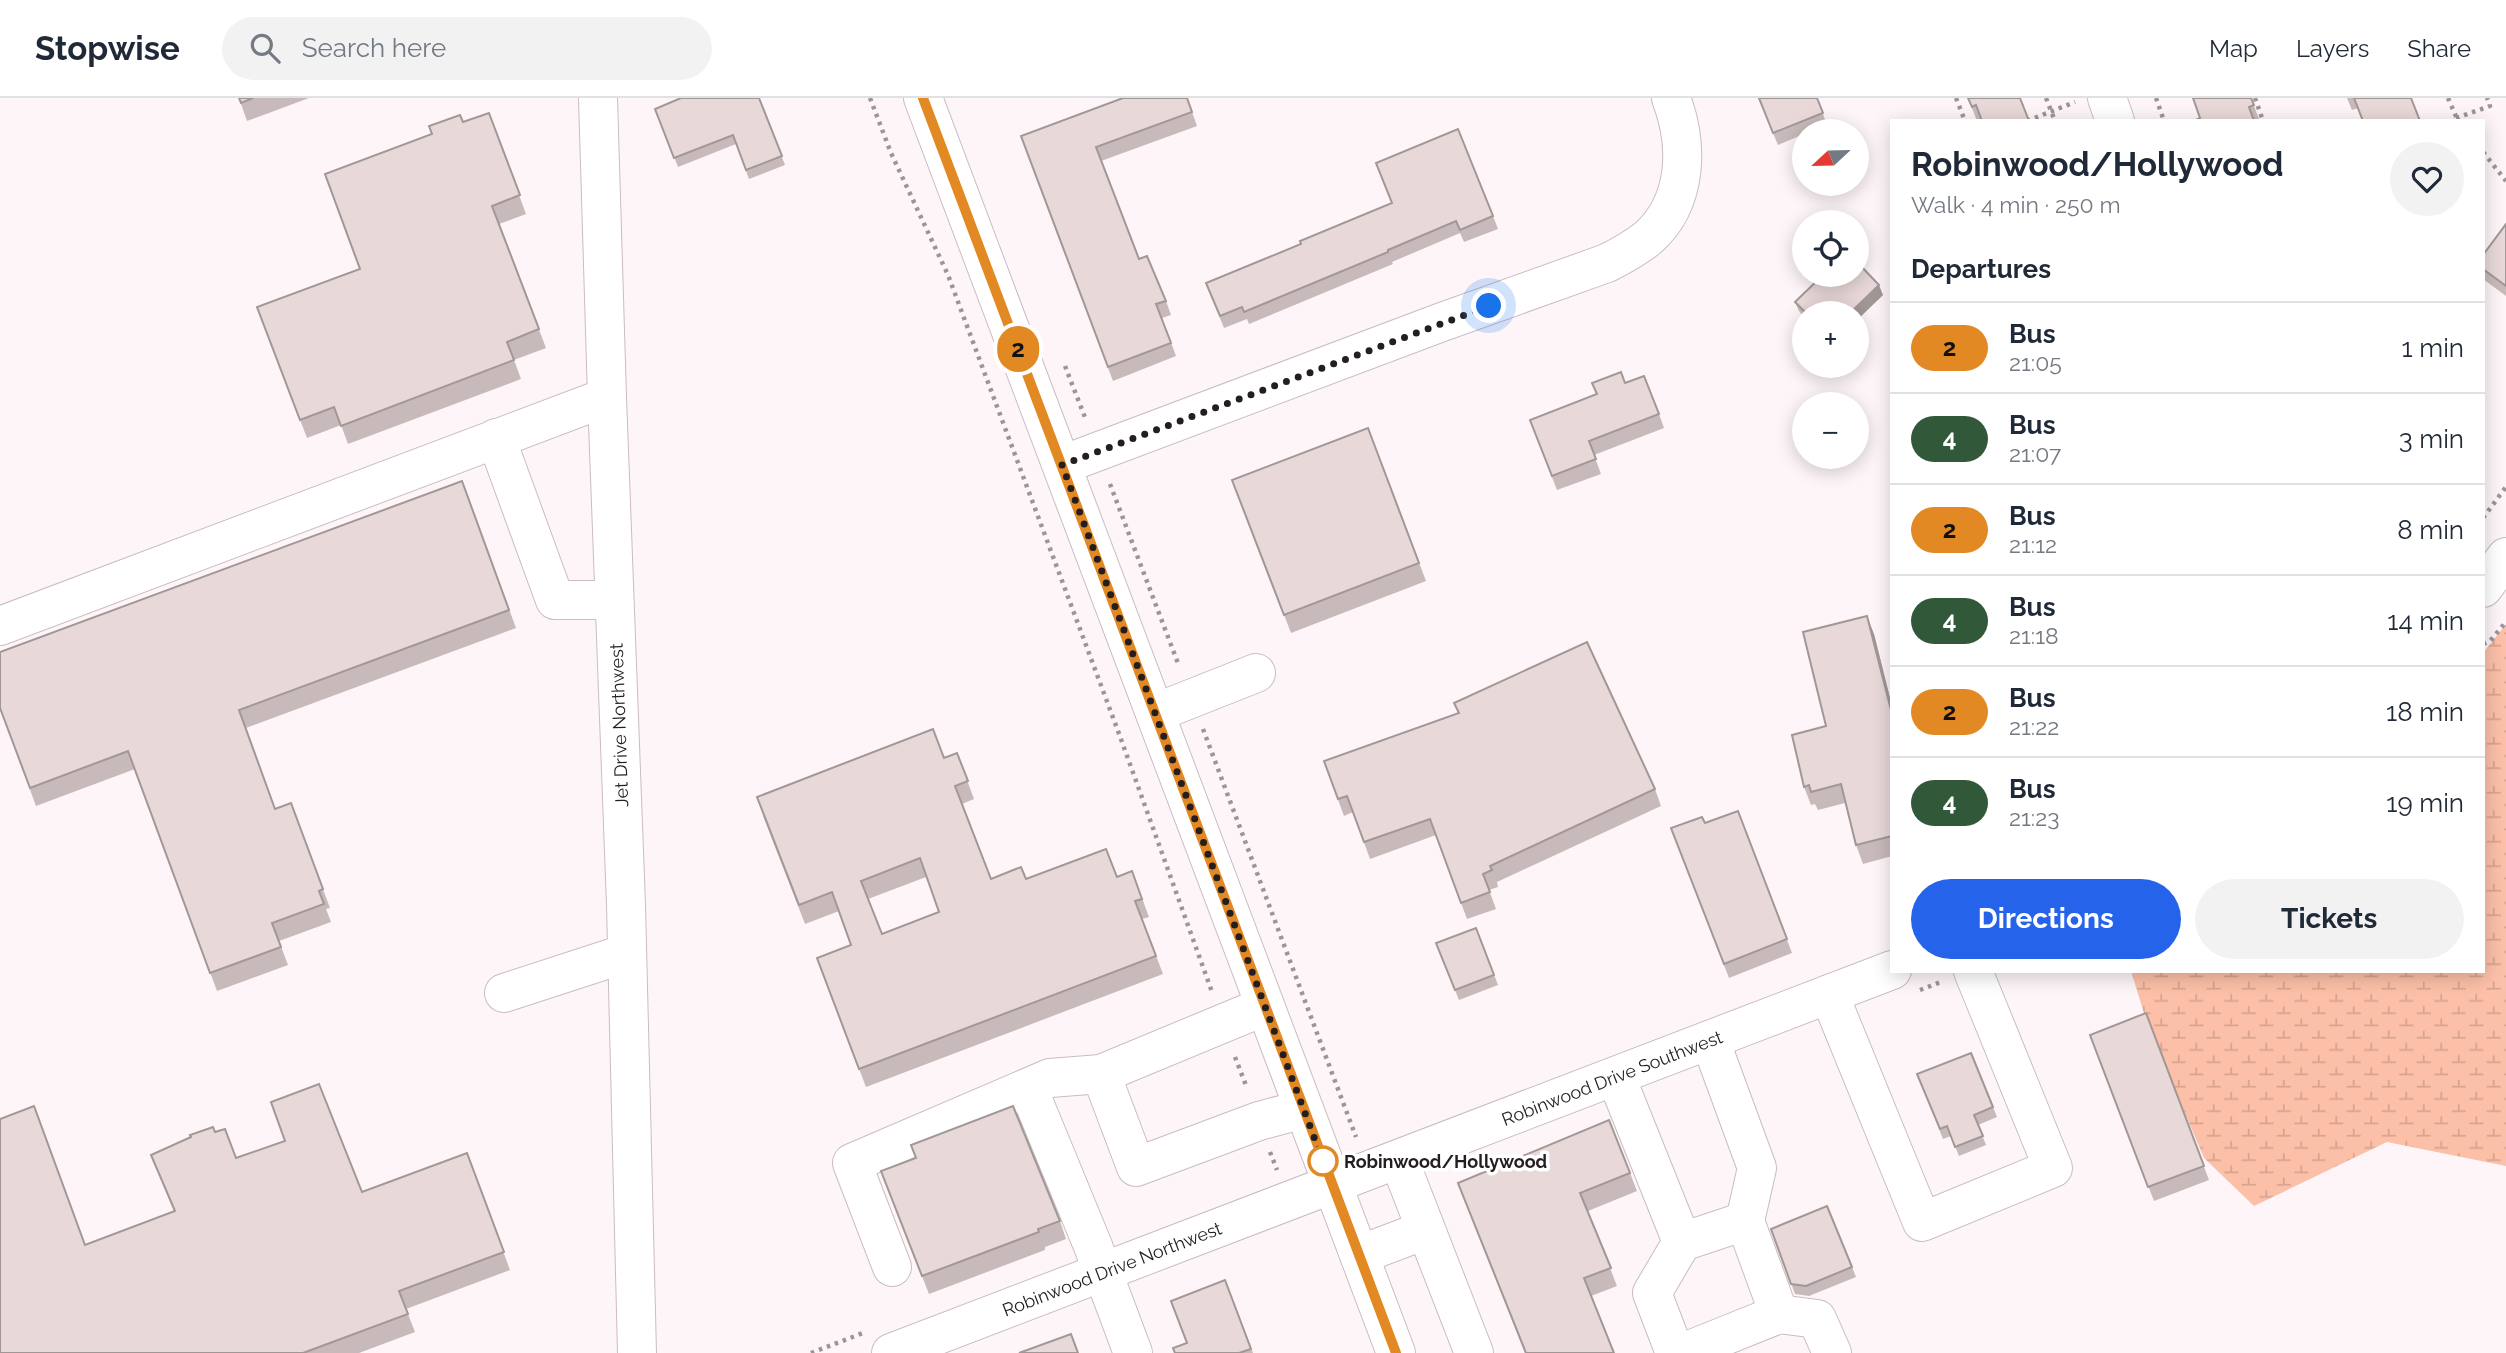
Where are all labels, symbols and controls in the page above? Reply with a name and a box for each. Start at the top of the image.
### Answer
search box [222,17,712,80]
text: Stopwise [35,29,180,68]
icon: search [246,29,284,67]
text: Search here [302,33,446,63]
text: Map [2209,34,2258,63]
text: Layers [2296,34,2369,63]
text: Share [2407,34,2471,63]
north arrow [1792,119,1869,196]
map controls [1792,119,1869,469]
button: heart [2390,142,2464,216]
text: Robinwood/Hollywood [1911,145,2284,184]
text: Walk · 4 min · 250 m [1911,191,2121,218]
button: locate [1792,210,1869,287]
text: Departures [1911,254,2051,284]
your location [1471,288,1506,323]
button: + [1792,301,1869,378]
text: Bus [2009,319,2056,349]
line badge: 2 [995,326,1041,372]
text: 2 [1943,333,1956,362]
text: 1 min [2402,333,2464,363]
text: 2 [1011,334,1025,363]
text: 21:05 [2009,349,2062,376]
button: − [1792,392,1869,469]
text: Bus [2009,410,2056,440]
text: 4 [1943,424,1956,453]
text: 3 min [2399,424,2464,454]
text: 21:07 [2009,440,2061,467]
text: Bus [2009,501,2056,531]
text: 2 [1943,515,1956,544]
text: 8 min [2397,515,2464,545]
text: 21:12 [2009,531,2057,558]
text: Bus [2009,592,2056,622]
text: 4 [1943,606,1956,635]
text: 14 min [2387,606,2464,636]
text: 21:18 [2009,622,2059,649]
street label: Jet Drive Northwest [606,643,632,807]
text: Bus [2009,683,2056,713]
text: 2 [1943,697,1956,726]
text: 18 min [2386,697,2464,727]
text: 21:22 [2009,713,2059,740]
text: Bus [2009,774,2056,804]
text: 4 [1943,788,1956,817]
text: 19 min [2386,788,2464,818]
text: 21:23 [2009,804,2059,831]
button: Directions [1911,879,2181,959]
button: Tickets [2195,879,2464,959]
street label: Robinwood Drive Southwest [1499,1026,1725,1130]
marker: Robinwood/Hollywood [1308,1146,1338,1176]
place label: Robinwood/Hollywood [1344,1151,1547,1172]
street label: Robinwood Drive Northwest [999,1217,1225,1321]

